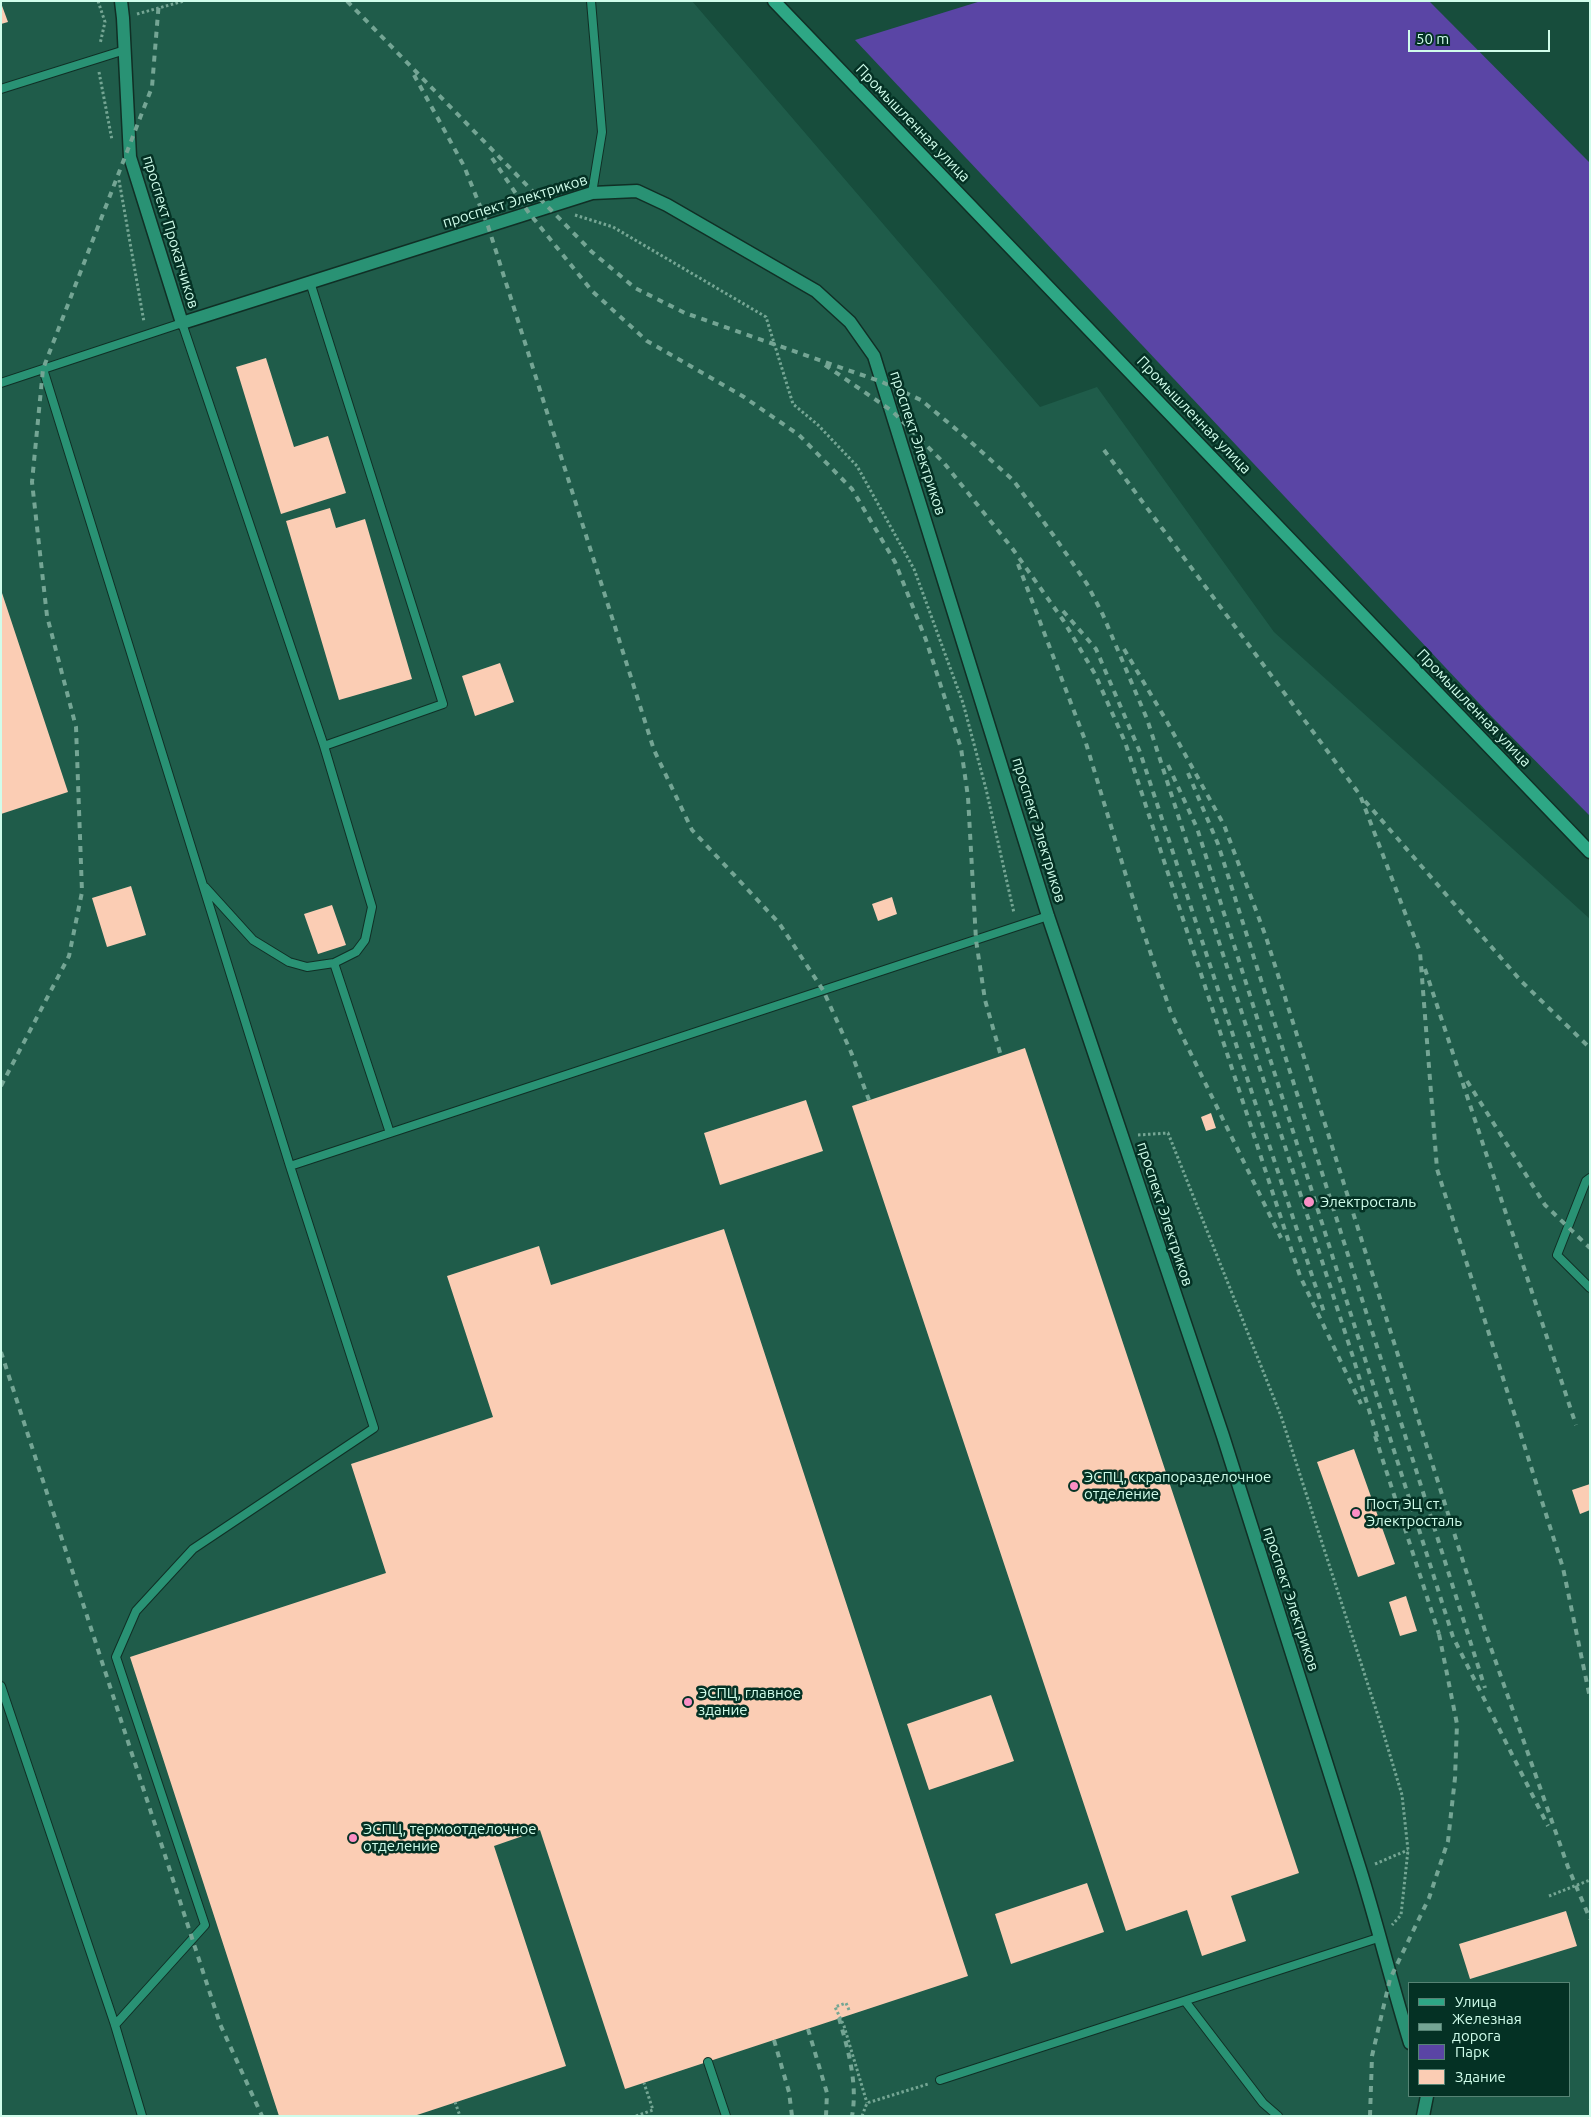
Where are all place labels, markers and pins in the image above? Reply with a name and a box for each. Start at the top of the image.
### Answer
place label: Электросталь [1320,1193,1416,1211]
marker: Электросталь [1302,1195,1316,1209]
place label: ЭСПЦ, скрапоразделочное отделение [1084,1468,1271,1503]
marker: ЭСПЦ, скрапоразделочное отделение [1068,1480,1080,1492]
place label: Пост ЭЦ ст. Электросталь [1366,1495,1462,1530]
marker: Пост ЭЦ ст. Электросталь [1350,1507,1362,1519]
place label: ЭСПЦ, главное здание [698,1684,801,1719]
marker: ЭСПЦ, главное здание [682,1696,694,1708]
place label: ЭСПЦ, термоотделочное отделение [363,1820,536,1855]
marker: ЭСПЦ, термоотделочное отделение [347,1832,359,1844]

